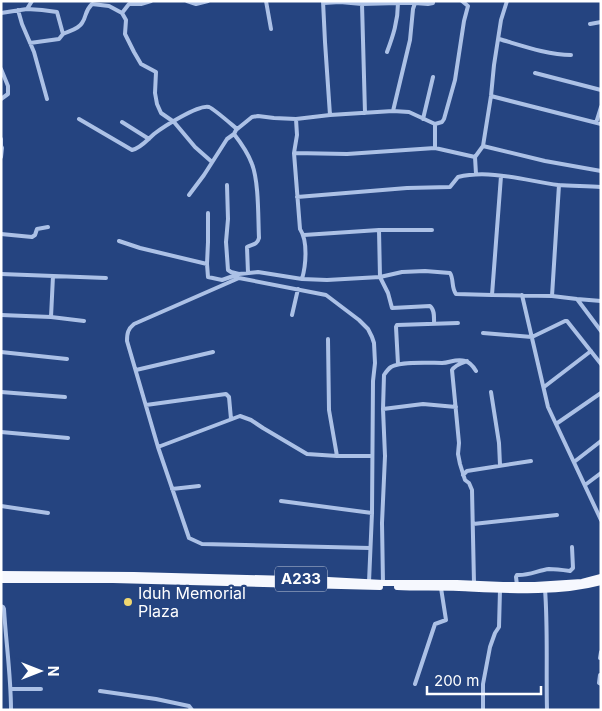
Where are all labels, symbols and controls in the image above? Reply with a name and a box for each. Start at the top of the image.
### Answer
road number: A233 [275,566,327,592]
place label: Iduh Memorial Plaza [138,583,246,621]
marker: Iduh Memorial Plaza [122,596,134,608]
north arrow [15,646,65,696]
scale bar [427,664,541,696]
text: N [45,666,62,676]
text: 200 m [434,671,479,690]

